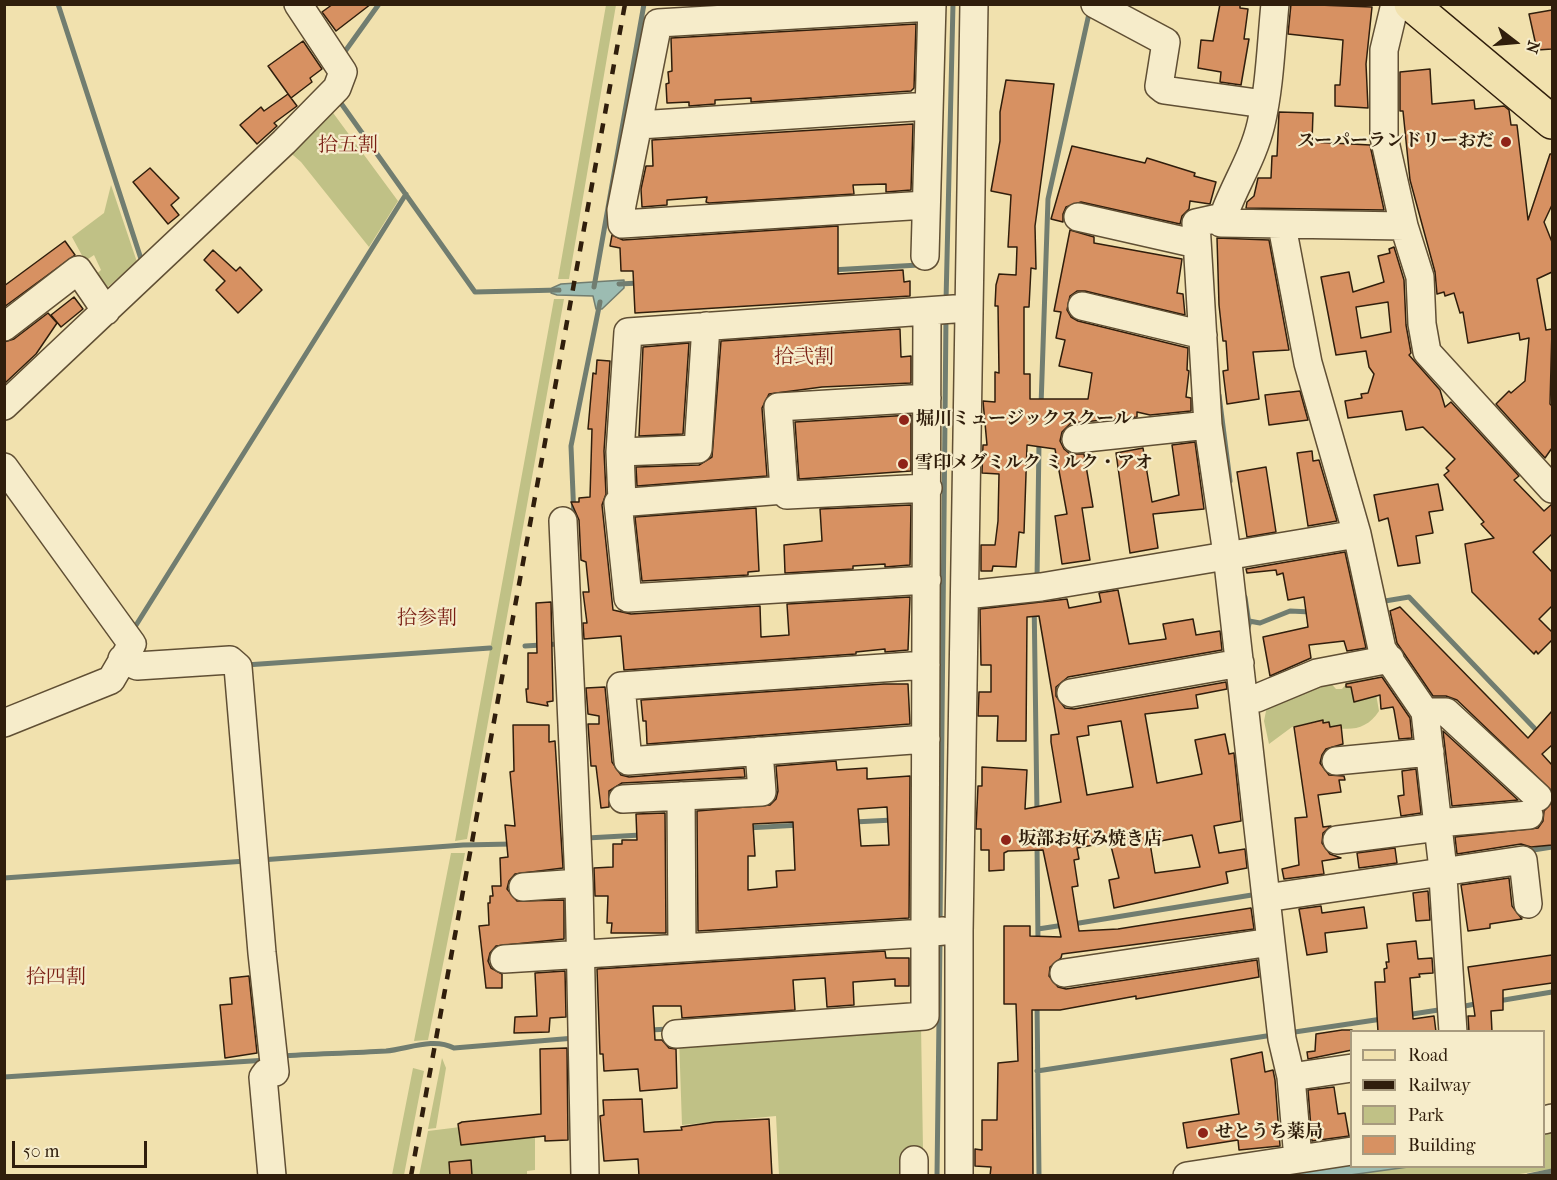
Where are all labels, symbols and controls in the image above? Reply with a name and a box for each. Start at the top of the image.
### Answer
north arrow [1485,12,1545,72]
text: N [1522,39,1544,56]
place label: スーパーランドリーおだ [1297,131,1494,153]
district label: 拾五割 [318,134,378,158]
marker: スーパーランドリーおだ [1499,135,1513,149]
district label: 拾弐割 [774,346,834,370]
place label: 堀川ミュージックスクール [916,409,1132,431]
marker: 堀川ミュージックスクール [897,413,911,427]
place label: 雪印メグミルク ミルク・アオ [915,453,1153,475]
marker: 雪印メグミルク ミルク・アオ [896,457,910,471]
district label: 拾参割 [397,607,457,631]
place label: 坂部お好み焼き店 [1018,829,1162,851]
marker: 坂部お好み焼き店 [999,833,1013,847]
district label: 拾四割 [26,966,86,990]
legend [1350,1030,1545,1168]
text: Road [1408,1045,1448,1066]
text: Railway [1408,1075,1471,1096]
text: Park [1408,1105,1444,1126]
place label: せとうち薬局 [1215,1122,1323,1144]
marker: せとうち薬局 [1196,1126,1210,1140]
scale bar [15,1129,150,1167]
text: Building [1408,1135,1475,1156]
text: 50 m [23,1141,59,1162]

